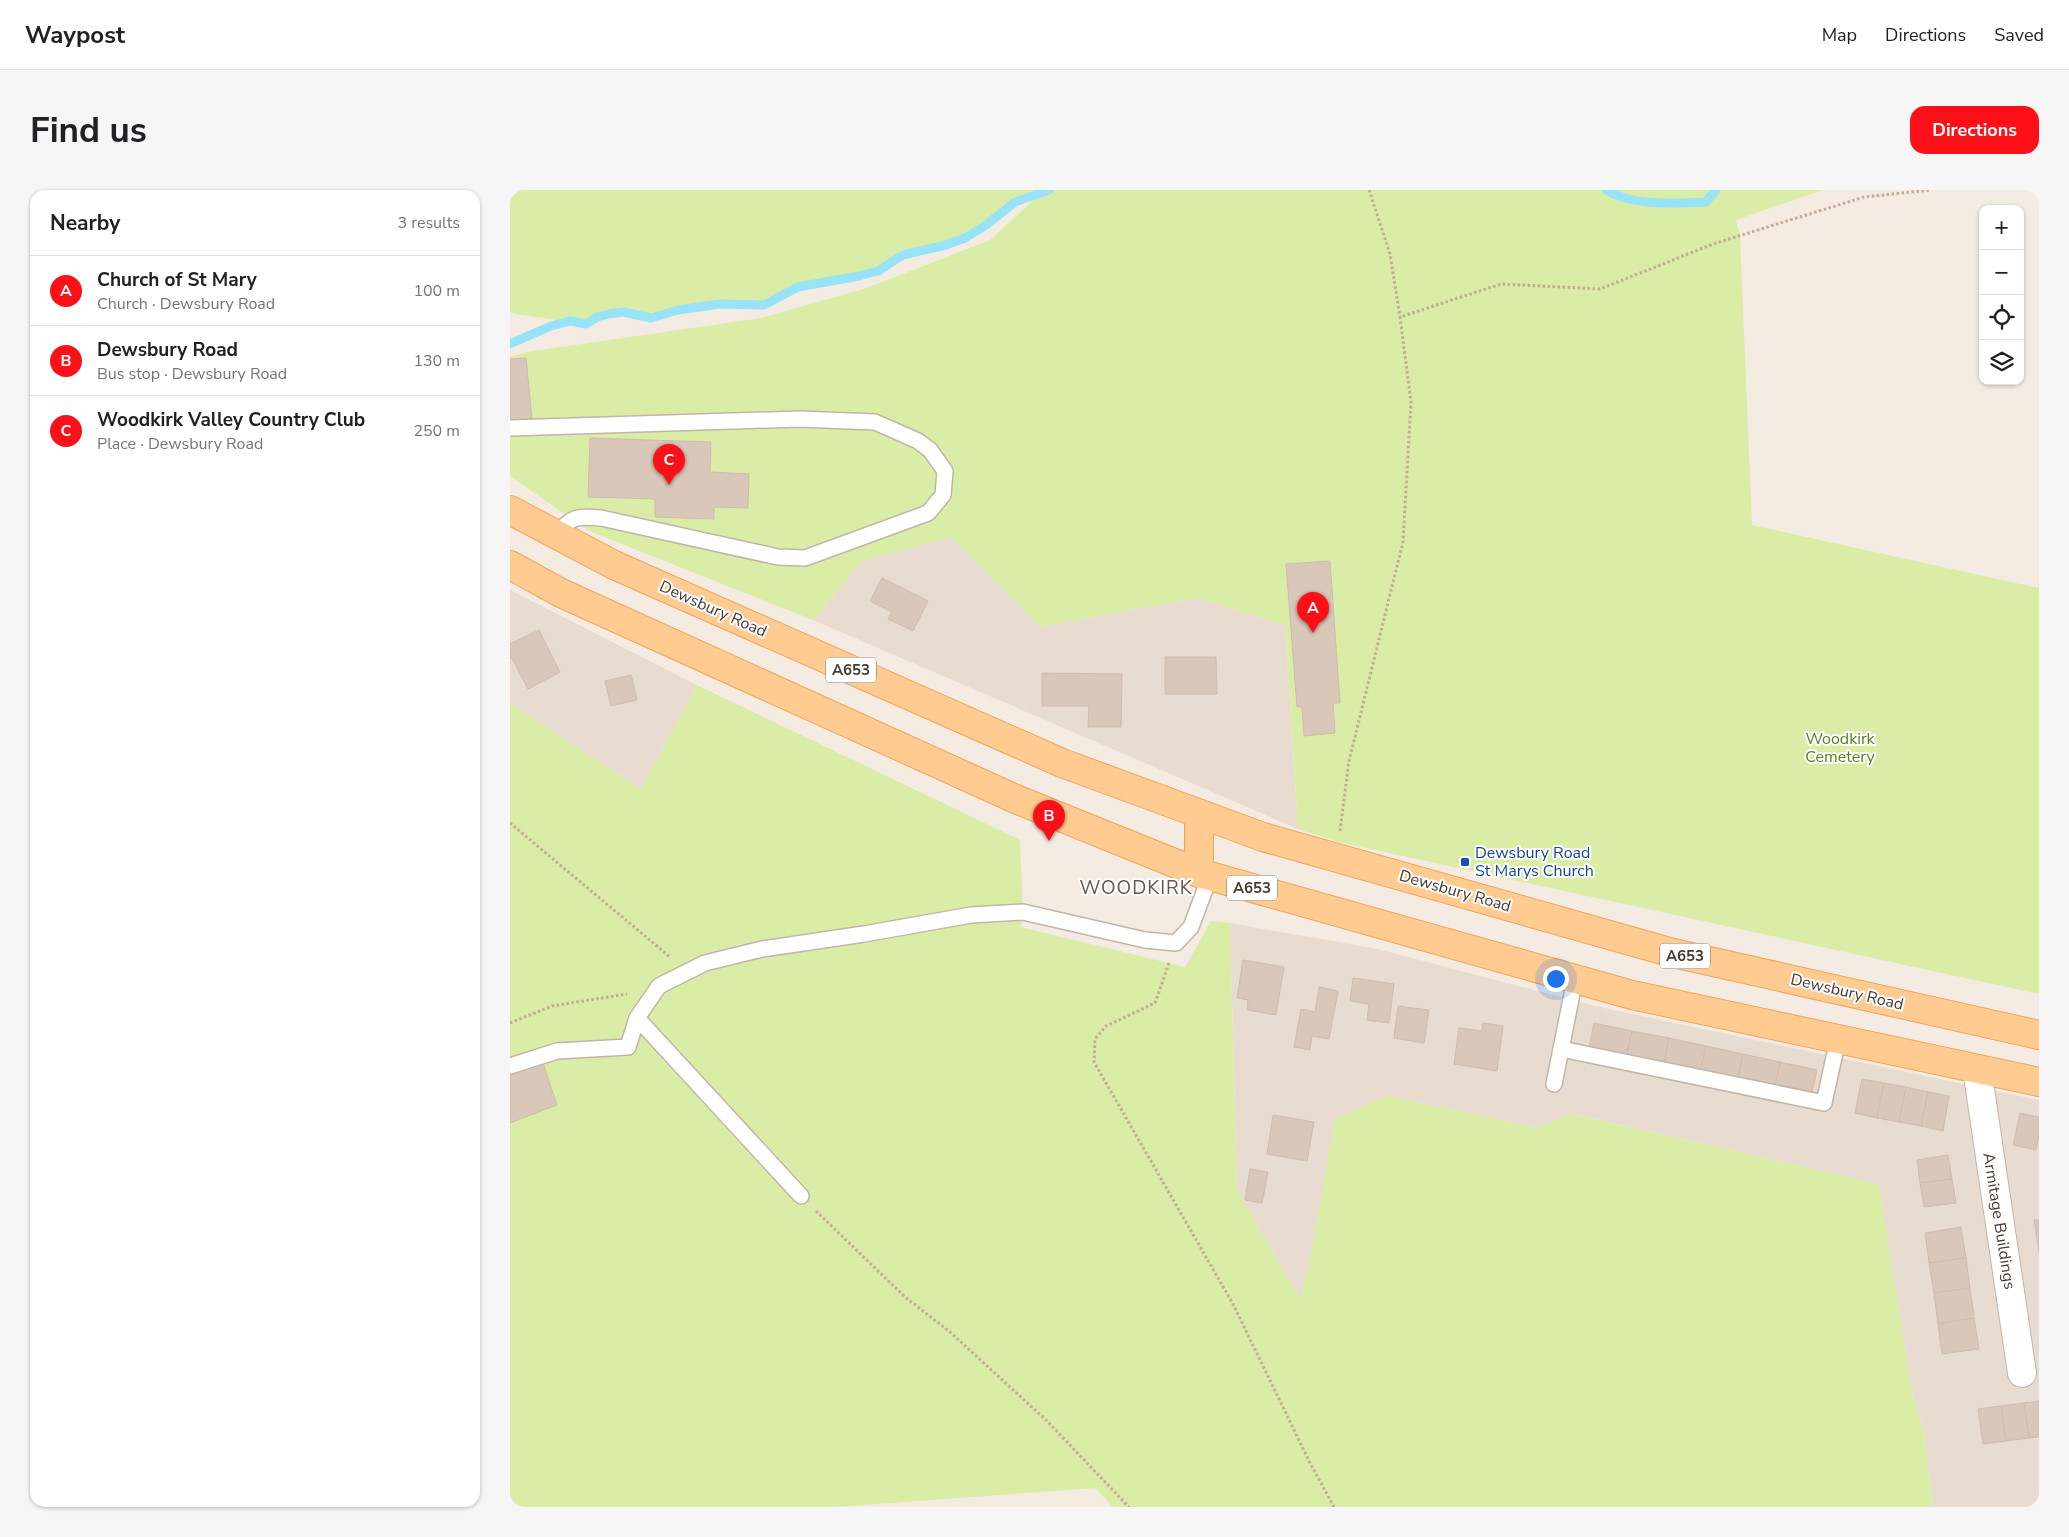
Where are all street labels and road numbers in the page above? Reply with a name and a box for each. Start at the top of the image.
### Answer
street label: Dewsbury Road [656,575,770,643]
road number: A653 [826,658,876,682]
street label: Dewsbury Road [1397,865,1513,917]
road number: A653 [1227,876,1277,900]
road number: A653 [1660,944,1710,968]
street label: Dewsbury Road [1788,968,1906,1016]
street label: Armitage Buildings [1977,1151,2021,1291]

